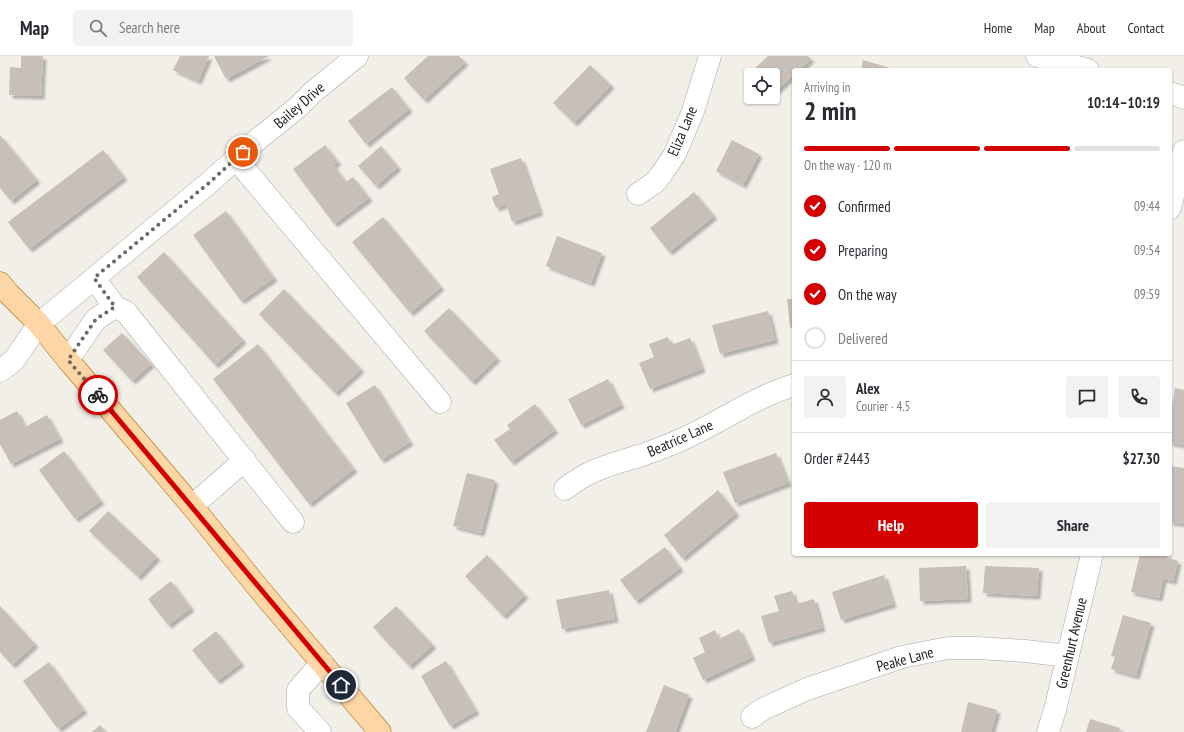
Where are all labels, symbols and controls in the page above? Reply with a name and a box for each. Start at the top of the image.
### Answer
search box [73,10,353,46]
text: Map [20,16,49,40]
icon: search [87,17,109,39]
text: Search here [119,18,180,37]
text: Home [984,19,1012,37]
text: Map [1034,19,1055,37]
text: About [1077,19,1106,37]
text: Contact [1128,19,1164,37]
map controls [744,68,780,104]
button: locate [744,68,780,104]
street label: Bailey Drive [270,78,328,132]
text: Arriving in [804,79,851,96]
text: 10:14–10:19 [1087,93,1160,112]
text: 2 min [804,94,857,127]
street label: Eliza Lane [663,103,701,159]
pin [226,135,260,169]
icon: bag [232,141,254,163]
text: On the way · 120 m [804,157,891,174]
icon: check [804,195,826,217]
text: Confirmed [838,197,891,216]
text: 09:44 [1134,198,1160,215]
icon: check [804,239,826,261]
text: Preparing [838,241,888,260]
text: 09:54 [1134,242,1160,259]
icon: check [804,283,826,305]
text: On the way [838,285,897,304]
text: 09:59 [1134,286,1160,303]
text: Delivered [838,329,888,348]
courier [78,375,118,415]
button: person [804,376,846,418]
button: chat [1066,376,1108,418]
button: phone [1118,376,1160,418]
text: Alex [856,379,880,398]
icon: bike [87,384,109,406]
text: Courier · 4.5 [856,398,910,415]
street label: Beatrice Lane [644,415,716,461]
text: Order #2443 [804,449,870,468]
text: $27.30 [1122,449,1160,468]
button: Help [804,502,978,548]
button: Share [986,502,1160,548]
street label: Greenhurt Avenue [1051,596,1091,690]
street label: Peake Lane [874,642,936,676]
pin [324,668,358,702]
icon: home [330,674,352,696]

